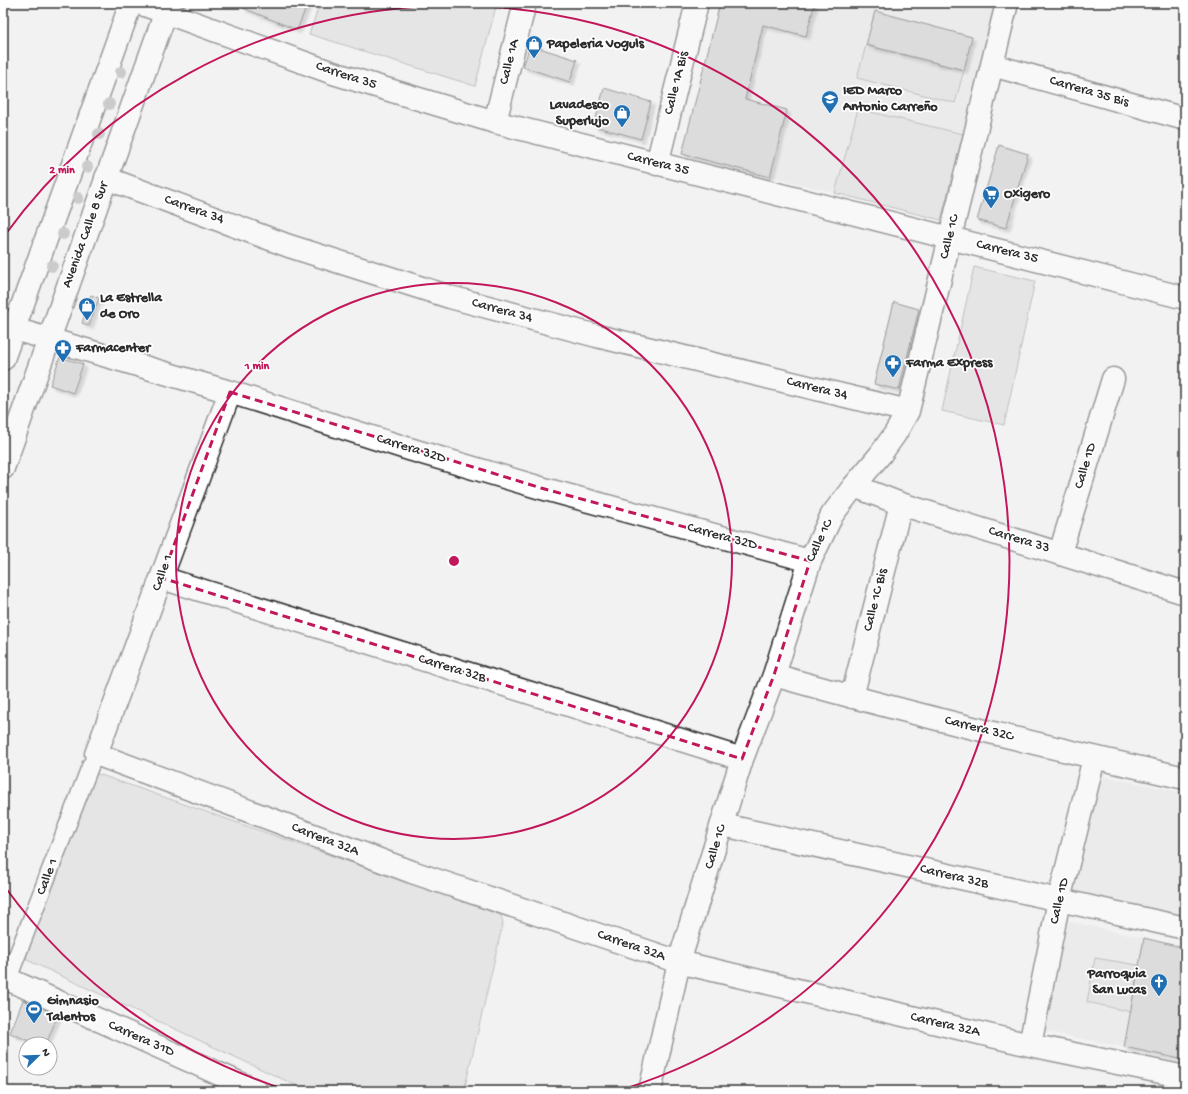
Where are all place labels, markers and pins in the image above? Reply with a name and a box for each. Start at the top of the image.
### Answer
shop icon: Papeleria Voguls [524,34,544,59]
place label: Papeleria Voguls [546,36,645,53]
place label: IED Marco Antonio Carreño [842,83,938,116]
school or university icon: IED Marco Antonio Carreño [820,89,840,114]
place label: Lavadesco Superlujo [550,97,610,130]
shop icon: Lavadesco Superlujo [612,103,632,128]
supermarket icon: Oxigero [981,184,1001,209]
place label: Oxigero [1004,186,1051,203]
place label: La Estrella de Oro [100,290,163,323]
shop icon: La Estrella de Oro [77,296,97,321]
pharmacy icon: Farmacenter [53,338,73,363]
place label: Farmacenter [75,340,152,357]
pharmacy icon: Farma Express [883,353,903,378]
place label: Farma Express [905,355,993,372]
centre of rings [447,554,461,568]
place label: Parroquia San Lucas [1087,966,1147,999]
church icon: Parroquia San Lucas [1149,972,1169,997]
place label: Gimnasio Talentos [46,993,99,1026]
sports icon: Gimnasio Talentos [24,999,44,1024]

